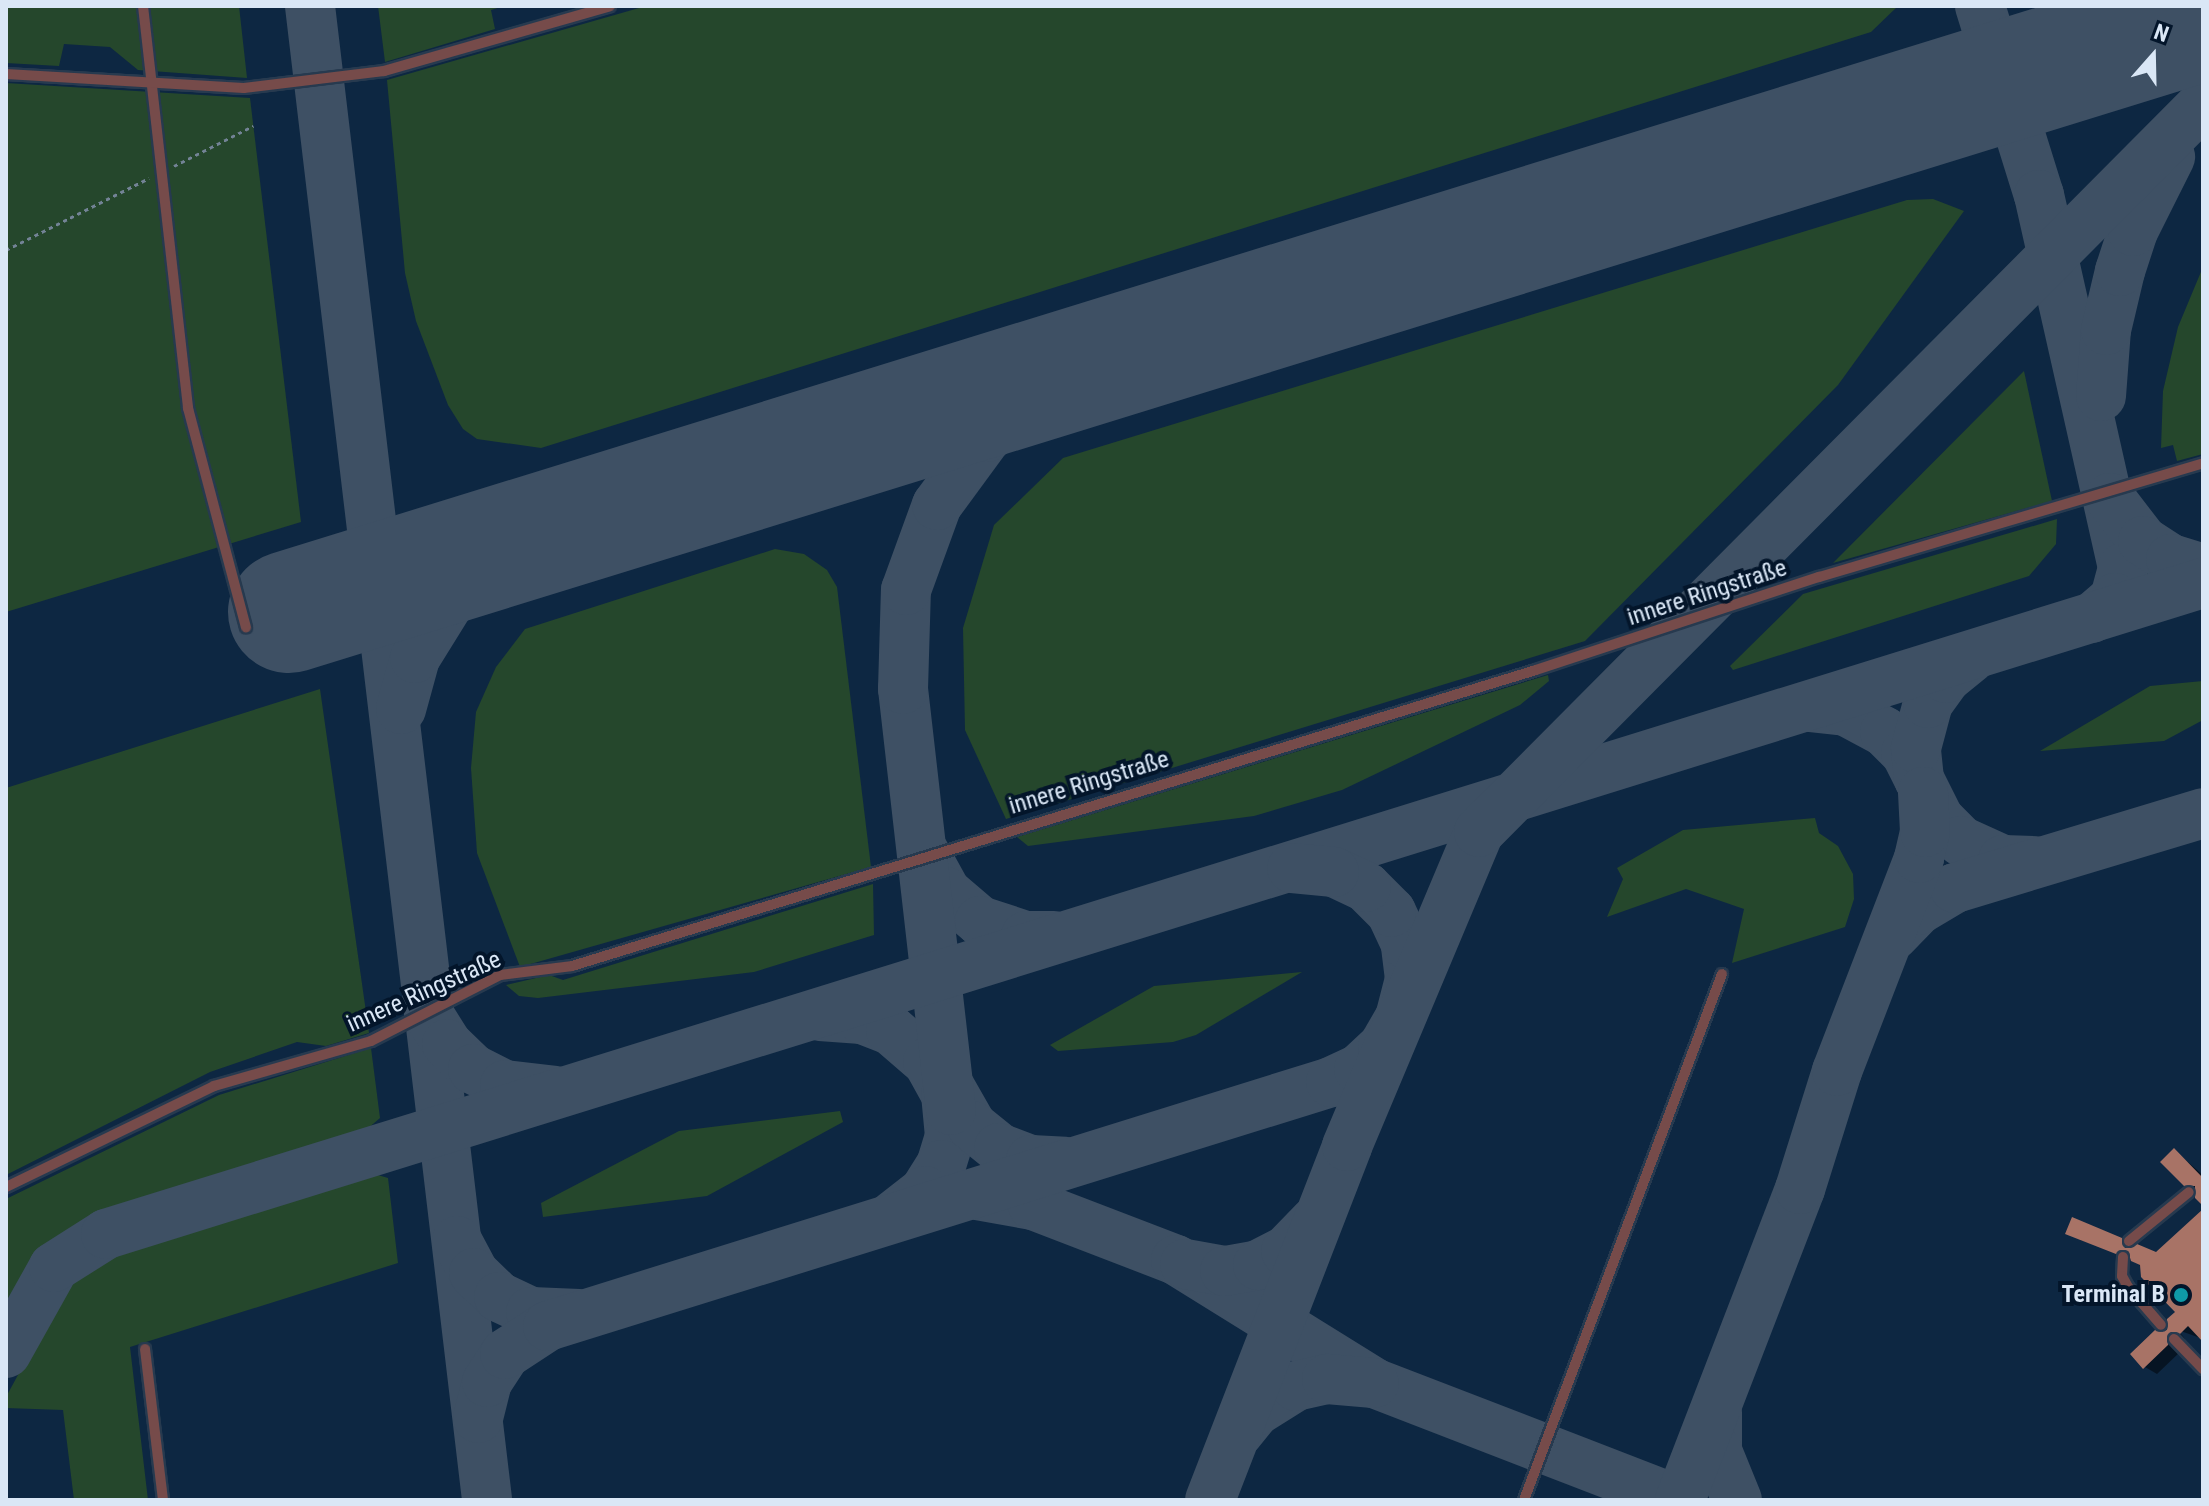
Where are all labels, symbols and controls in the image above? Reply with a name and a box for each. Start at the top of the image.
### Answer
north arrow [2113,16,2193,96]
text: N [2151,19,2172,47]
street label: innere Ringstraße [1624,554,1790,632]
street label: innere Ringstraße [1006,745,1172,821]
street label: innere Ringstraße [342,945,506,1039]
place label: Terminal B [2062,1281,2165,1309]
marker: Terminal B [2172,1286,2190,1304]

